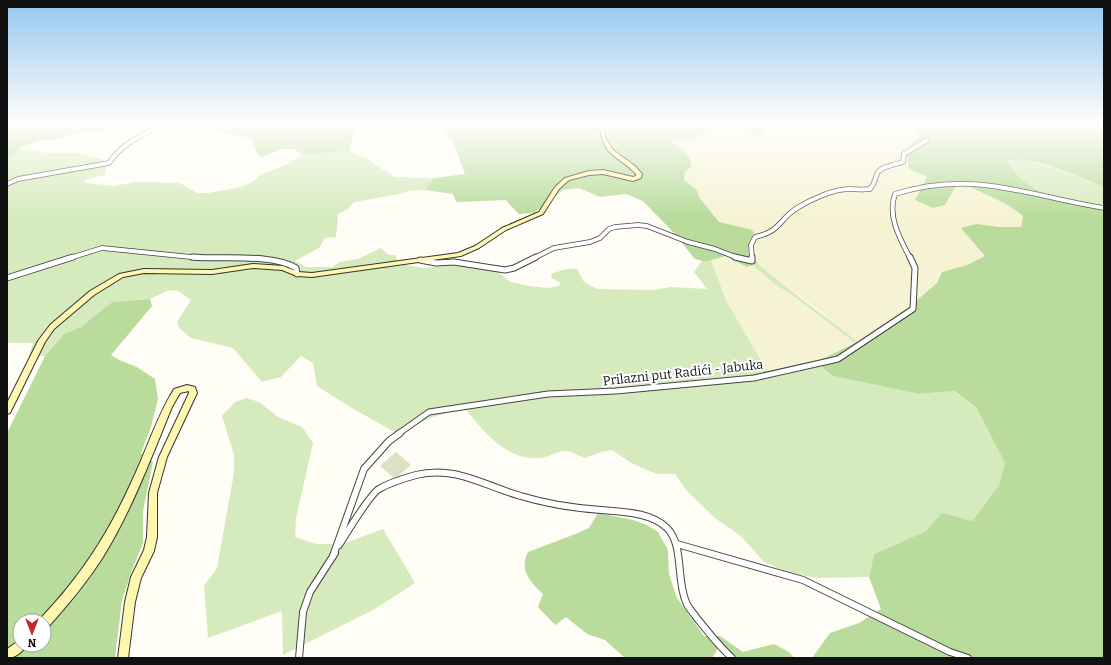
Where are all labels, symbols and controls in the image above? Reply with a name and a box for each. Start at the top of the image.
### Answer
street label: Prilazni put Radići - Jabuka [602,357,764,388]
north arrow [12,613,52,653]
text: N [27,636,36,649]

